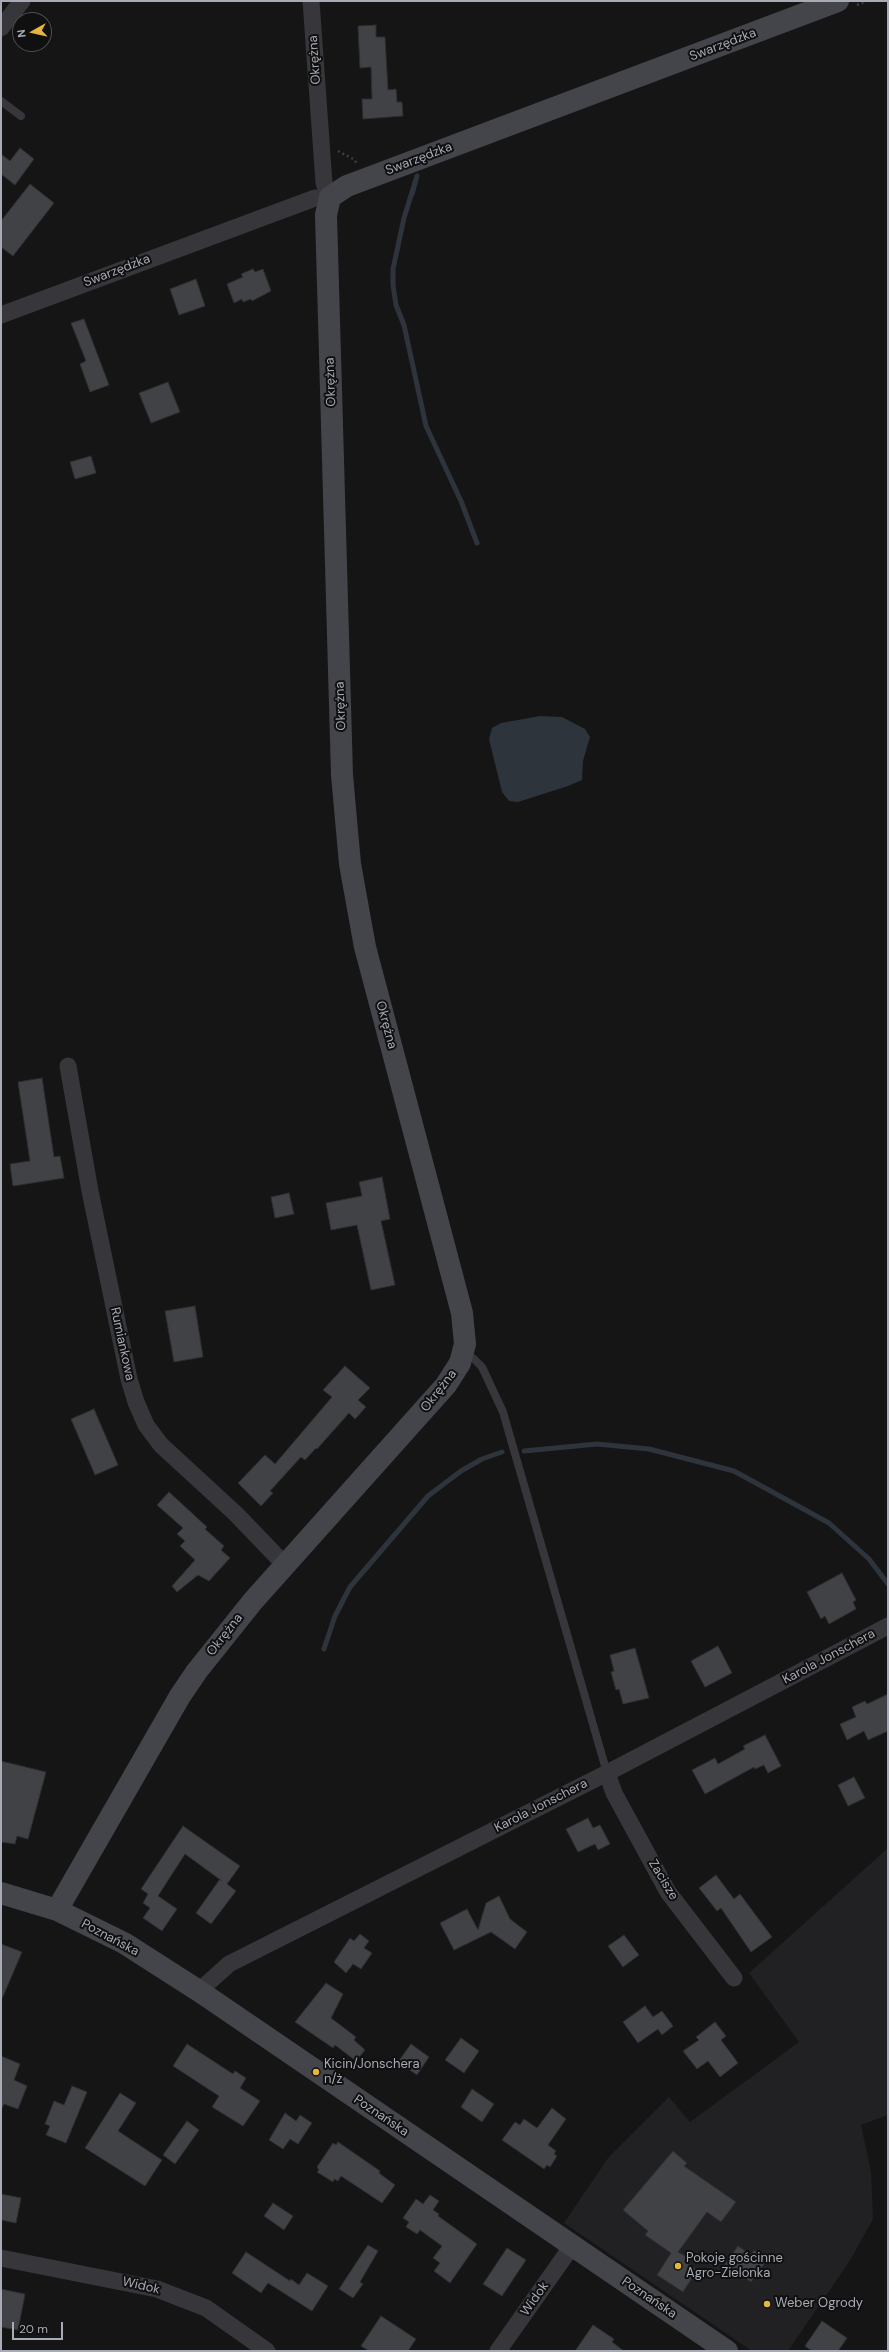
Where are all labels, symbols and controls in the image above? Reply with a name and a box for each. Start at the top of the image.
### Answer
north arrow [12,12,52,52]
street label: Swarzędzka [687,25,759,65]
text: N [14,29,29,38]
street label: Okrężna [306,35,324,85]
street label: Swarzędzka [383,139,455,179]
street label: Swarzędzka [81,251,153,291]
street label: Okrężna [322,357,340,407]
street label: Okrężna [332,681,350,731]
street label: Okrężna [372,999,400,1051]
street label: Rumiankowa [107,1306,137,1382]
street label: Okrężna [418,1367,460,1415]
street label: Okrężna [204,1611,246,1659]
street label: Karola Jonschera [780,1626,878,1688]
street label: Karola Jonschera [492,1776,590,1836]
street label: Zacisze [645,1857,681,1903]
street label: Poznańska [79,1916,141,1960]
place label: Kicin/Jonschera n/ż [324,2057,420,2088]
marker: Kicin/Jonschera n/ż [311,2067,321,2077]
street label: Poznańska [351,2092,411,2140]
place label: Pokoje gościnne Agro-Zielonka [686,2251,783,2282]
marker: Pokoje gościnne Agro-Zielonka [673,2261,683,2271]
street label: Widok [121,2274,161,2298]
street label: Poznańska [619,2274,679,2322]
street label: Widok [518,2279,552,2319]
place label: Weber Ogrody [775,2296,863,2312]
marker: Weber Ogrody [762,2299,772,2309]
scale bar [14,2314,65,2340]
text: 20 m [19,2321,48,2337]

